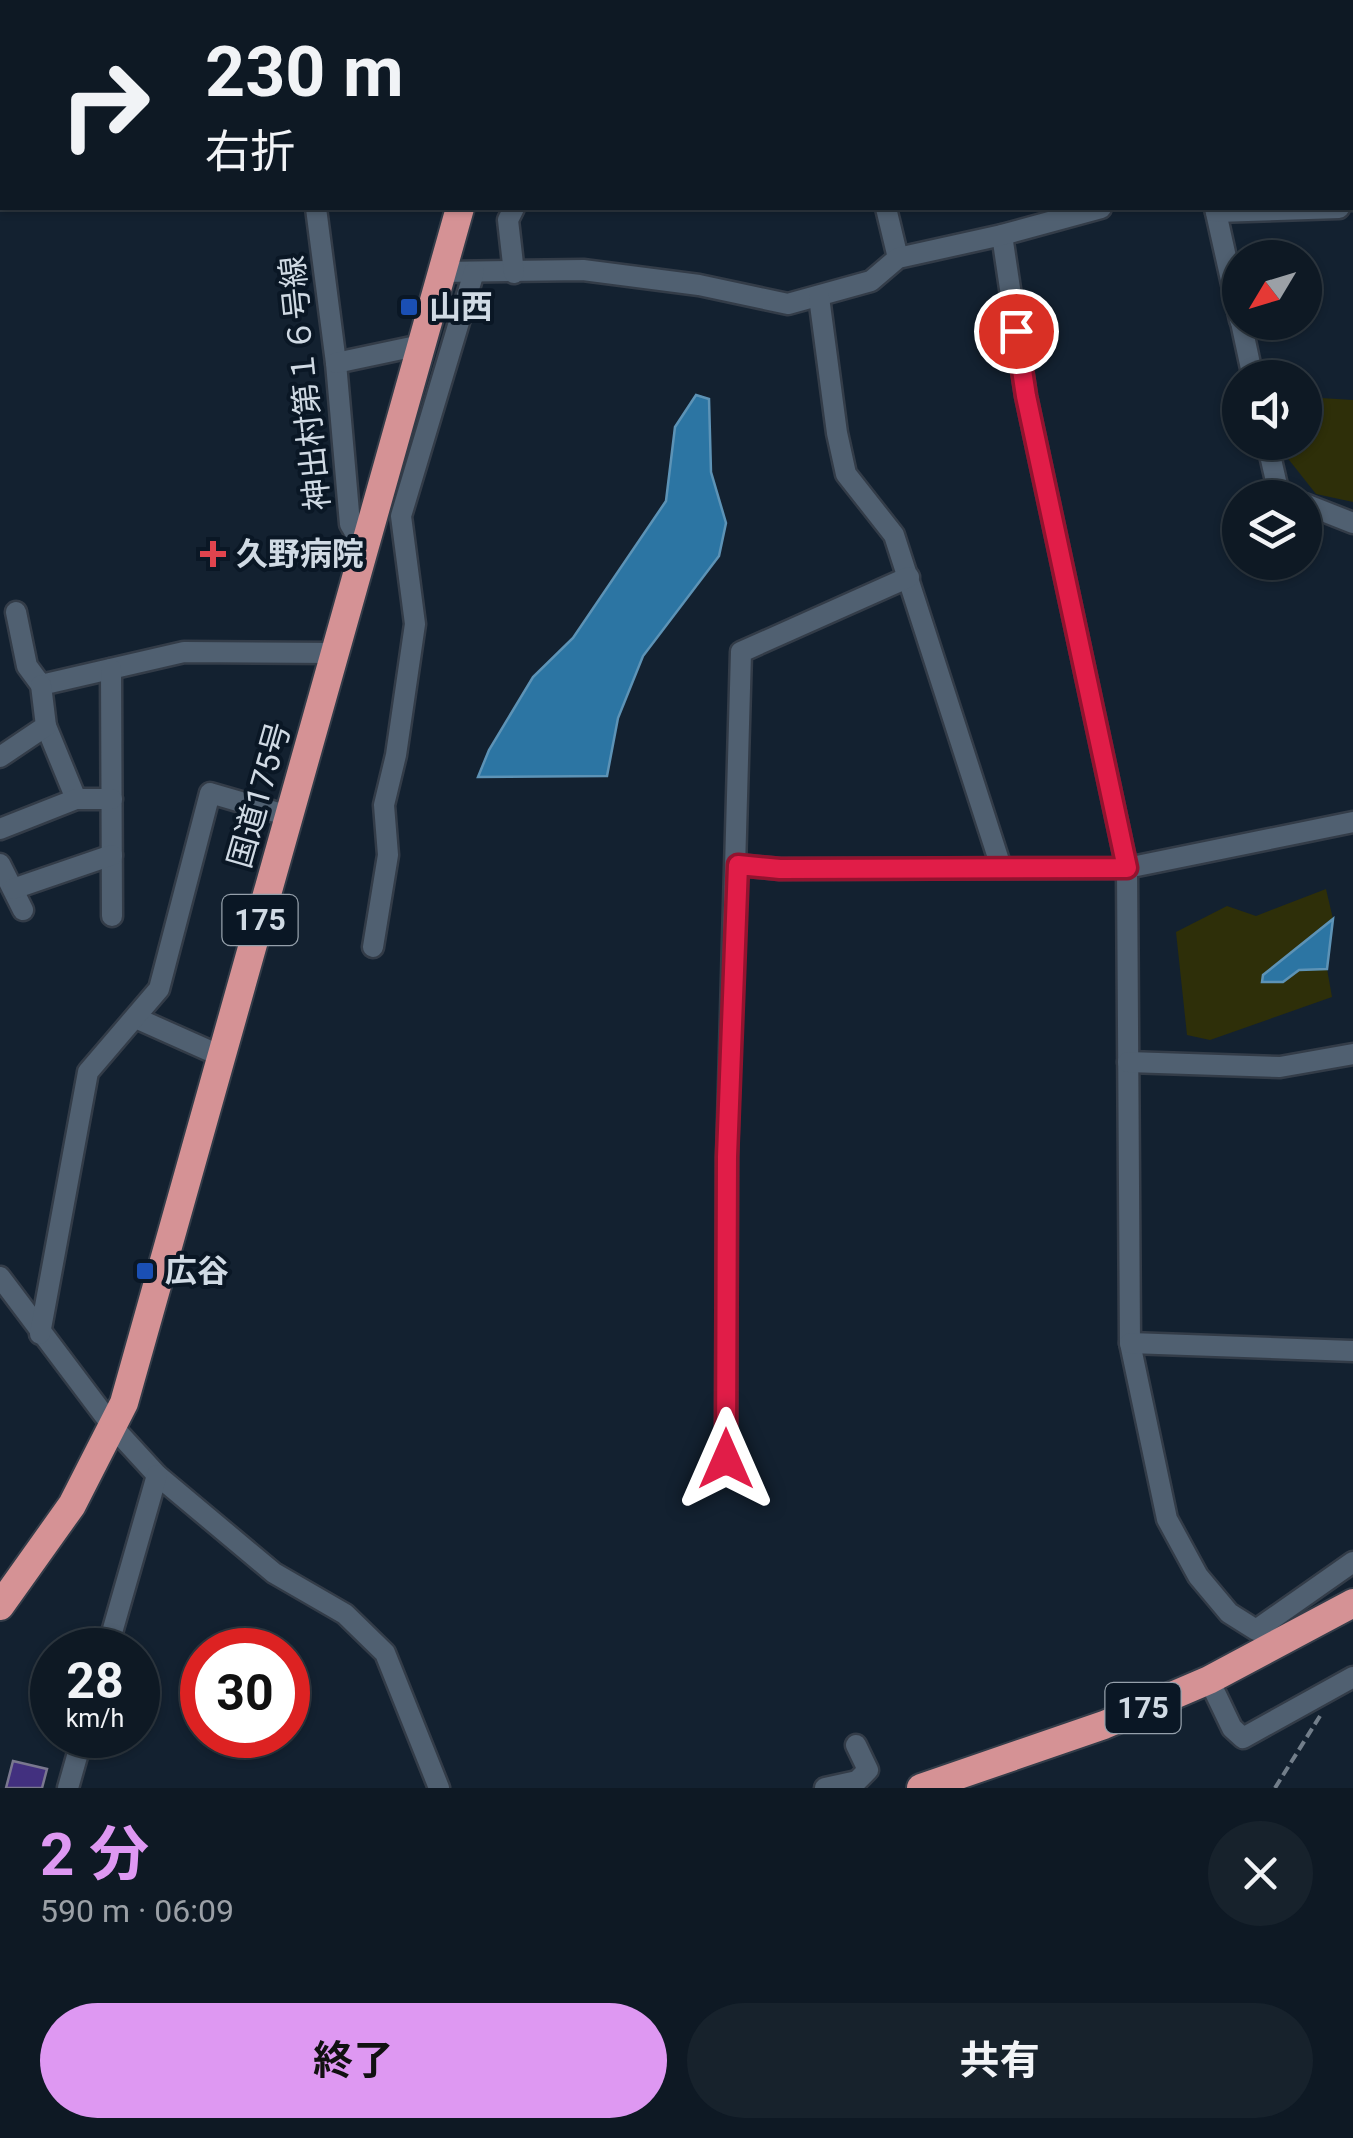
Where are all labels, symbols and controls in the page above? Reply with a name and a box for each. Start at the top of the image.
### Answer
text: 230 m [205,31,404,113]
icon: right [40,40,170,170]
text: 右折 [205,125,295,178]
north arrow [1222,240,1322,340]
map controls [1222,240,1322,580]
street label: 神出村第１６号線 [273,254,337,512]
place label: 山西 [429,288,493,326]
pin [974,289,1059,374]
marker: 山西 [398,296,420,318]
icon: arrive [989,304,1044,359]
button: sound [1222,360,1322,460]
button: layers [1222,480,1322,580]
place label: 久野病院 [236,535,364,573]
marker: 久野病院 [200,541,226,567]
street label: 国道175号 [220,718,298,872]
road number: 175 [222,895,298,945]
place label: 広谷 [165,1252,229,1290]
marker: 広谷 [134,1260,156,1282]
position arrow [674,1407,778,1511]
speed limit sign: 30 [180,1628,310,1758]
text: 28 [66,1652,124,1710]
road number: 175 [1106,1683,1180,1733]
text: km/h [66,1704,124,1733]
text: 2 分 [40,1819,149,1890]
button: close [1208,1821,1313,1926]
text: 590 m · 06:09 [40,1892,234,1930]
button: 終了 [40,2003,667,2118]
button: 共有 [687,2003,1313,2118]

